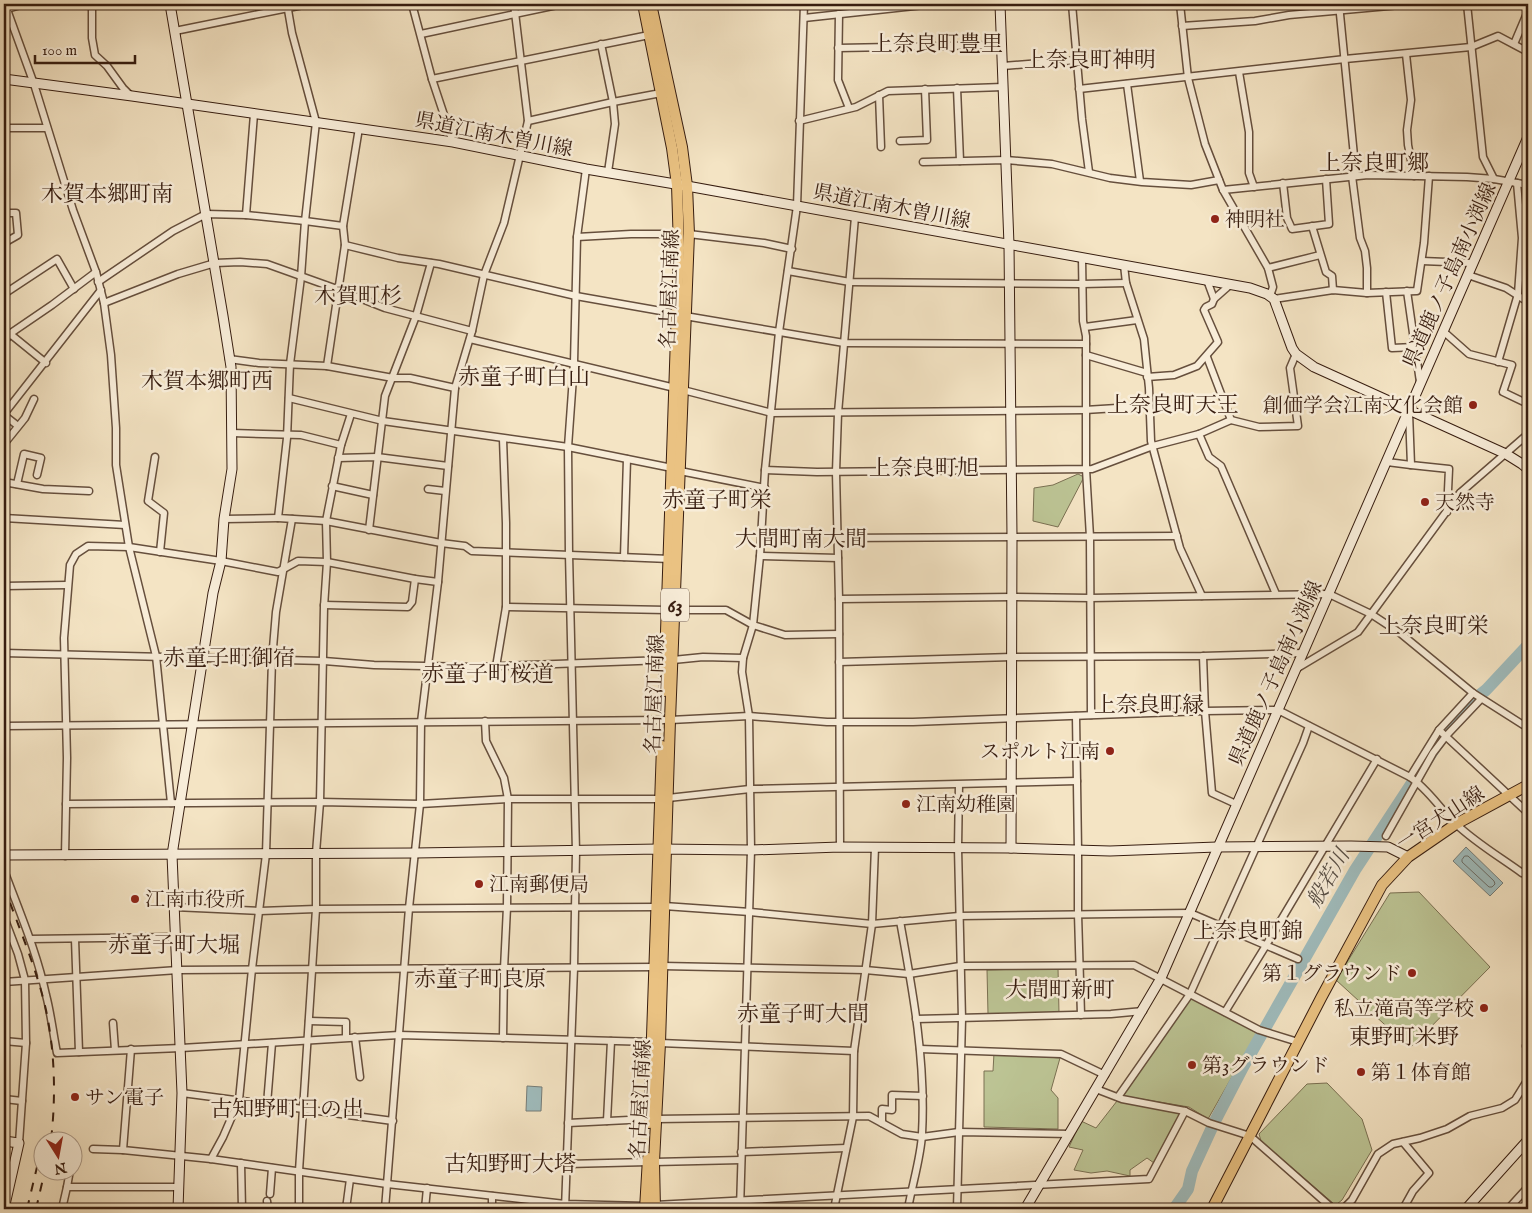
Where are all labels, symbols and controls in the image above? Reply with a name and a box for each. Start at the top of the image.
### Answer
district label: 上奈良町豊里 [871,31,1003,59]
scale bar [35,32,135,64]
text: 100 m [42,41,78,60]
district label: 上奈良町神明 [1024,47,1156,75]
street label: 県道江南木曽川線 [413,108,575,163]
district label: 上奈良町郷 [1319,150,1429,178]
street label: 県道鹿ノ子島南小渕線 [1398,179,1502,372]
street label: 県道江南木曽川線 [811,180,973,235]
district label: 木賀本郷町南 [41,181,173,209]
place label: 神明社 [1225,208,1285,233]
marker: 神明社 [1209,213,1221,225]
street label: 名古屋江南線 [656,229,685,349]
district label: 木賀町杉 [314,283,402,311]
district label: 赤童子町白山 [458,364,590,392]
district label: 木賀本郷町西 [141,368,273,396]
district label: 上奈良町天王 [1107,392,1239,420]
place label: 創価学会江南文化会館 [1263,394,1463,419]
marker: 創価学会江南文化会館 [1467,399,1479,411]
district label: 上奈良町旭 [869,455,979,483]
district label: 赤童子町栄 [662,487,772,515]
place label: 天然寺 [1435,491,1495,516]
marker: 天然寺 [1419,496,1431,508]
district label: 大間町南大間 [735,526,867,554]
street label: 県道鹿ノ子島南小渕線 [1224,577,1328,770]
road number: 63 [661,588,689,622]
district label: 上奈良町栄 [1379,613,1489,641]
street label: 名古屋江南線 [641,634,670,754]
district label: 赤童子町御宿 [163,645,295,673]
district label: 赤童子町桜道 [422,661,554,689]
district label: 上奈良町緑 [1094,692,1204,720]
place label: スポルト江南 [980,740,1100,765]
marker: スポルト江南 [1104,745,1116,757]
street label: 一宮犬山線 [1392,782,1490,857]
place label: 江南幼稚園 [916,793,1016,818]
marker: 江南幼稚園 [900,798,912,810]
water label: 般若川 [1302,843,1358,913]
place label: 江南郵便局 [489,873,589,898]
marker: 江南郵便局 [473,878,485,890]
place label: 江南市役所 [145,888,245,913]
marker: 江南市役所 [129,893,141,905]
district label: 上奈良町錦 [1193,918,1303,946]
district label: 赤童子町大堀 [108,932,240,960]
place label: 第１グラウンド [1262,962,1402,987]
district label: 赤童子町良原 [414,966,546,994]
marker: 第１グラウンド [1406,967,1418,979]
district label: 大間町新町 [1005,977,1115,1005]
place label: 私立滝高等学校 [1334,997,1474,1022]
district label: 赤童子町大間 [737,1001,869,1029]
marker: 私立滝高等学校 [1478,1002,1490,1014]
district label: 東野町米野 [1349,1024,1459,1052]
street label: 名古屋江南線 [626,1039,657,1160]
place label: 第3グラウンド [1202,1054,1329,1079]
marker: 第3グラウンド [1186,1059,1198,1071]
place label: 第１体育館 [1371,1061,1471,1086]
marker: 第１体育館 [1355,1066,1367,1078]
place label: サン電子 [85,1086,164,1111]
marker: サン電子 [69,1091,81,1103]
district label: 古知野町日の出 [210,1096,364,1124]
north arrow [32,1130,82,1180]
district label: 古知野町大塔 [444,1151,576,1179]
text: N [53,1158,69,1178]

